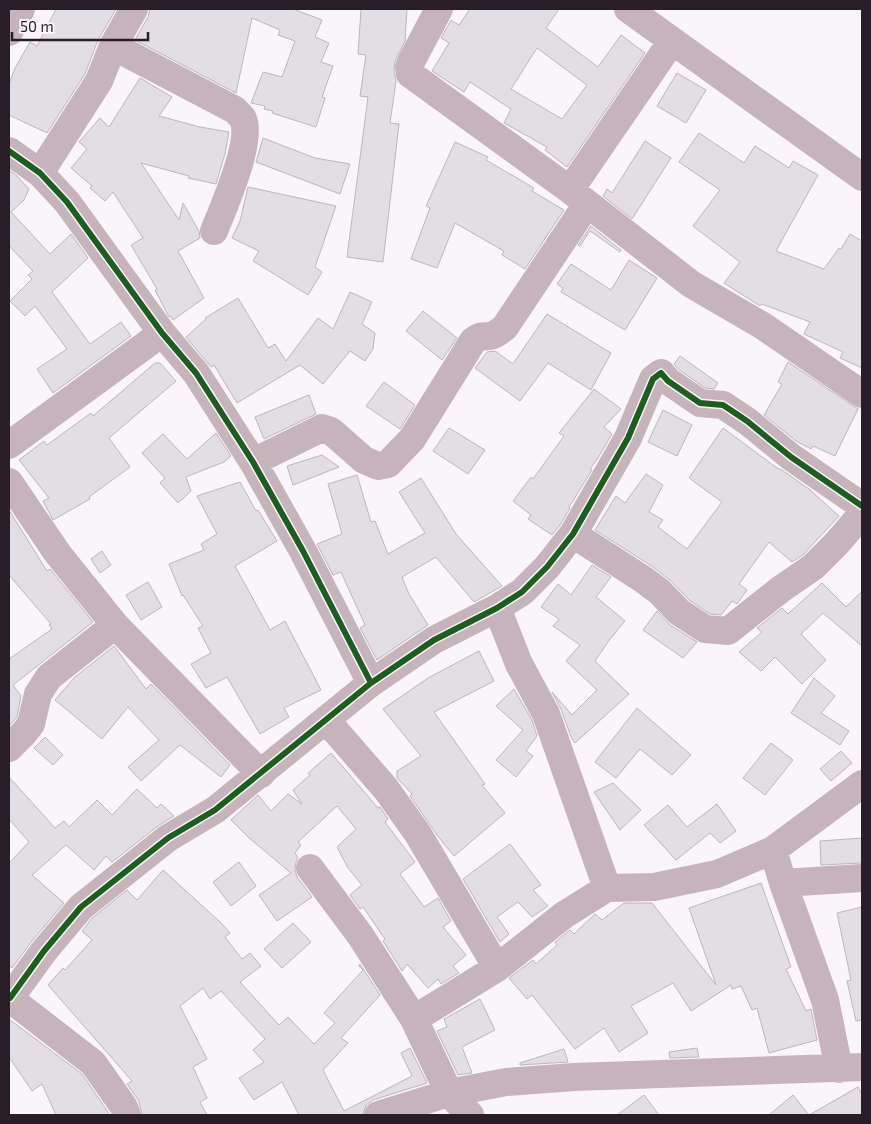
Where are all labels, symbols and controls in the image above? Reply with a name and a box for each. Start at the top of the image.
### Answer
scale bar [12,10,149,42]
text: 50 m [20,17,54,35]

